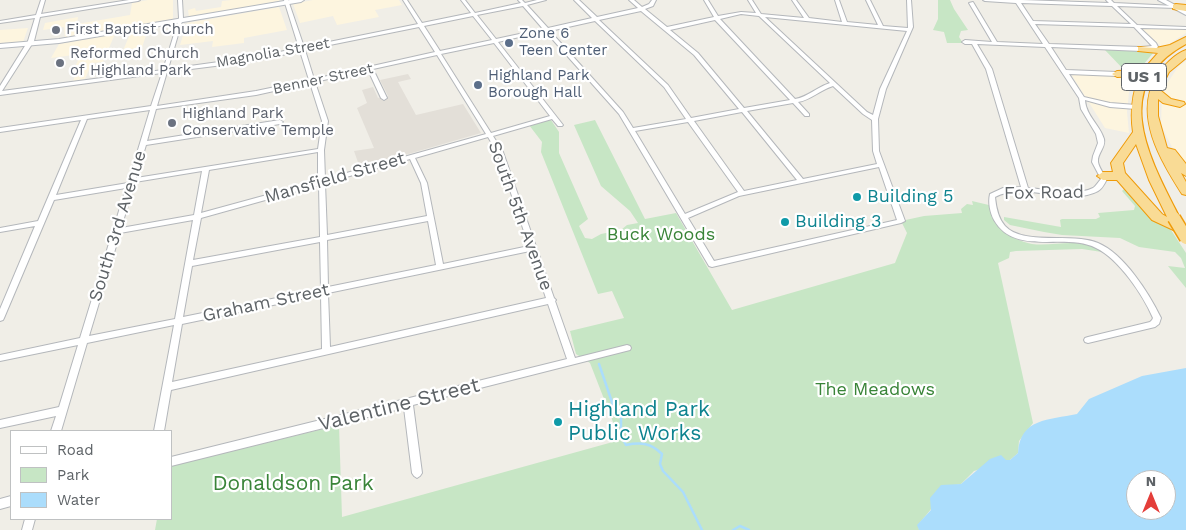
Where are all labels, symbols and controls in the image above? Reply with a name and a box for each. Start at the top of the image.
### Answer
place label: First Baptist Church [66,21,214,39]
marker: First Baptist Church [50,24,62,36]
place label: Zone 6 Teen Center [519,25,607,60]
street label: Magnolia Street [215,34,331,72]
marker: Zone 6 Teen Center [503,37,515,49]
place label: Reformed Church of Highland Park [70,45,199,80]
marker: Reformed Church of Highland Park [54,57,66,69]
street label: Benner Street [271,60,375,98]
road number: US 1 [1122,64,1166,90]
place label: Highland Park Borough Hall [488,67,589,102]
marker: Highland Park Borough Hall [472,79,484,91]
place label: Highland Park Conservative Temple [182,105,334,140]
marker: Highland Park Conservative Temple [166,117,178,129]
street label: South 5th Avenue [483,138,557,294]
street label: South 3rd Avenue [85,148,151,304]
street label: Mansfield Street [262,148,408,208]
street label: Fox Road [1004,182,1084,204]
place label: Building 5 [867,186,954,208]
marker: Building 5 [851,191,863,203]
place label: Building 3 [795,211,882,233]
marker: Building 3 [779,216,791,228]
park label: Buck Woods [607,224,715,246]
street label: Graham Street [201,279,331,327]
street label: Valentine Street [316,373,482,437]
park label: The Meadows [815,379,935,401]
place label: Highland Park Public Works [568,397,710,447]
marker: Highland Park Public Works [552,416,564,428]
legend [10,430,172,520]
text: Road [57,441,94,459]
text: Park [57,466,89,484]
north arrow [1126,470,1176,520]
park label: Donaldson Park [212,471,374,497]
text: N [1146,473,1156,489]
text: Water [57,491,100,509]

